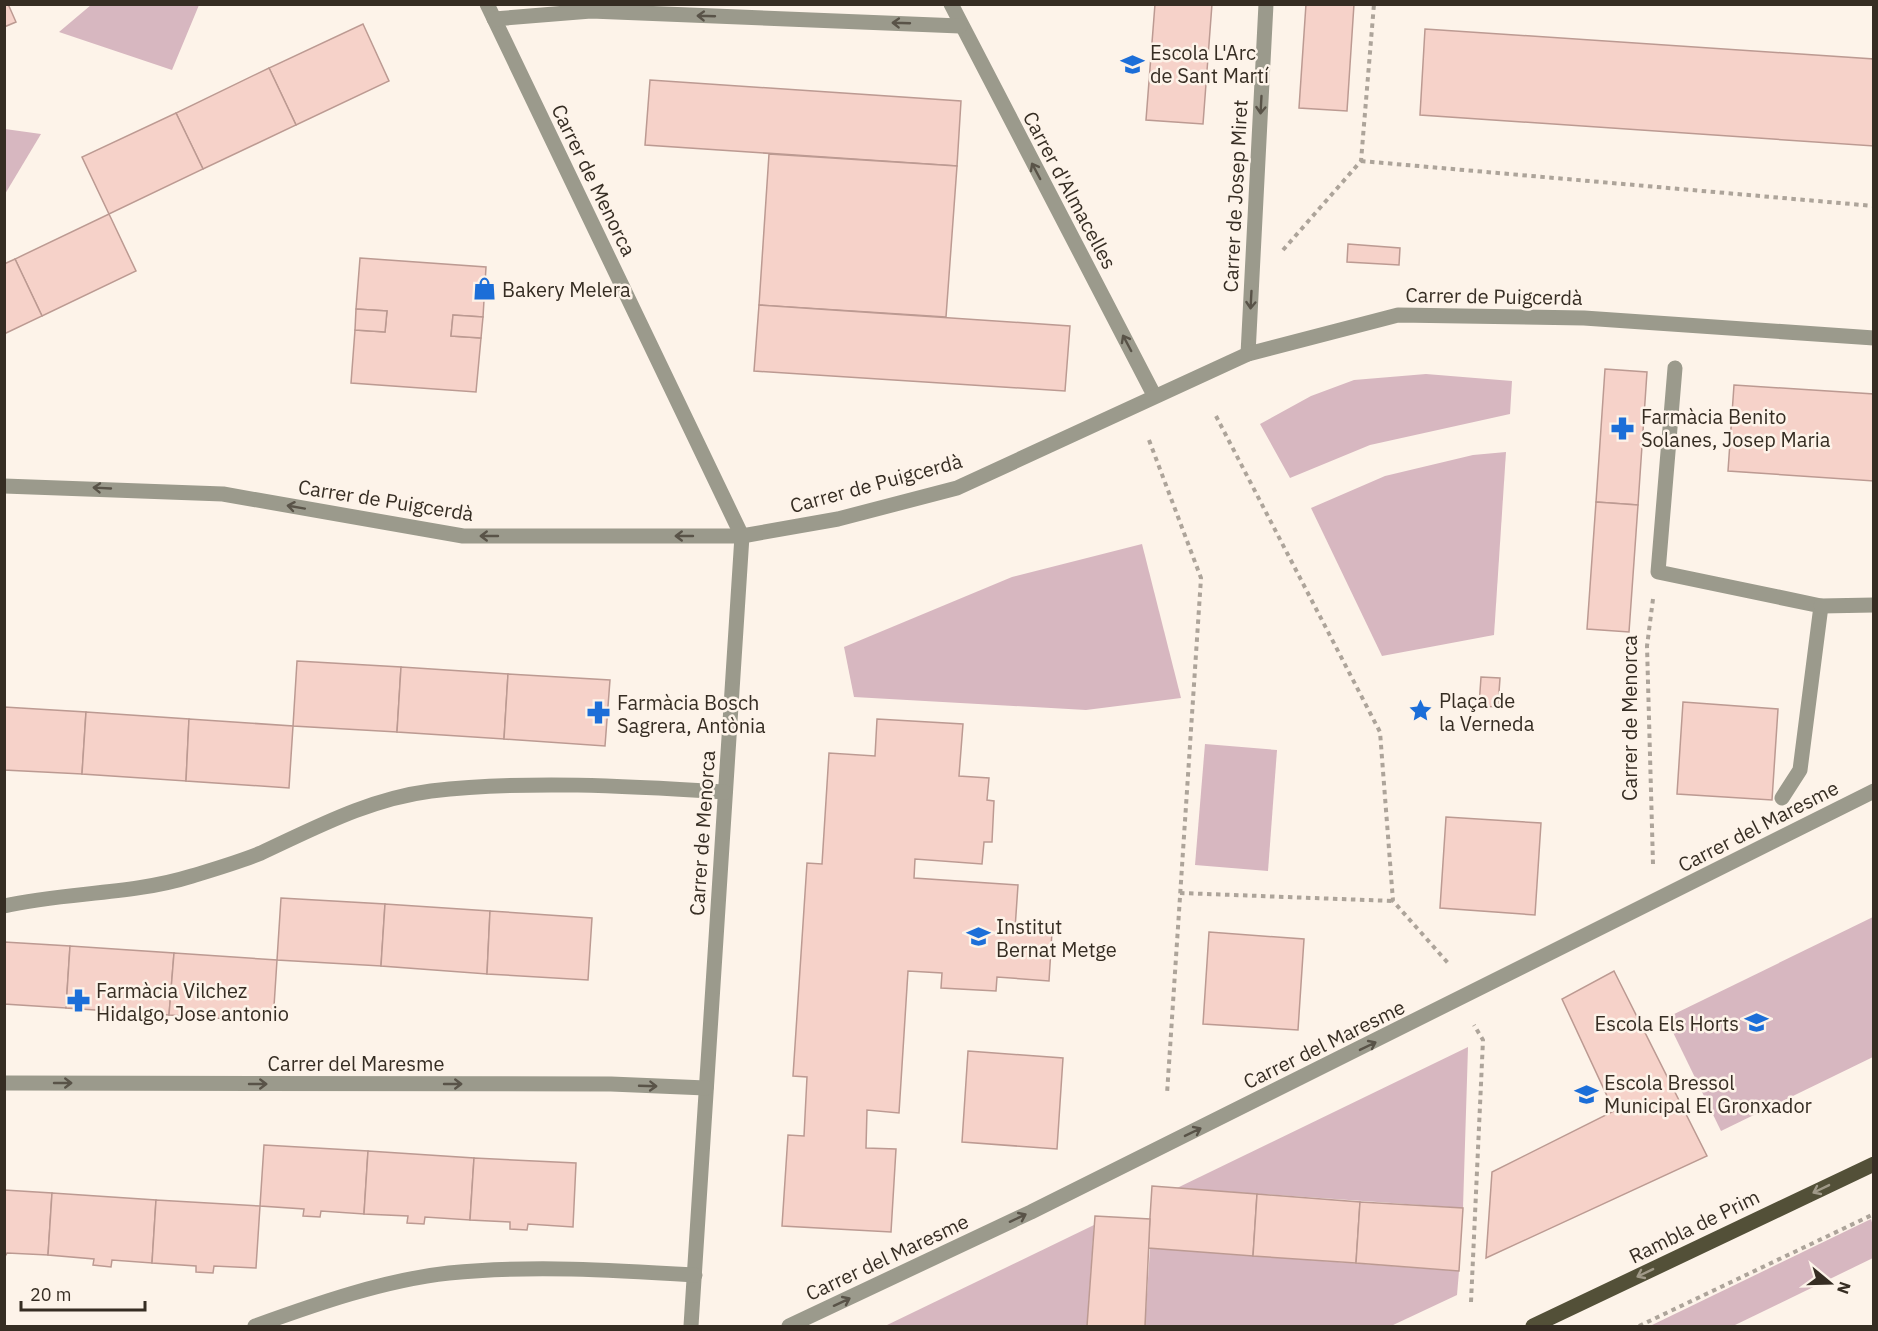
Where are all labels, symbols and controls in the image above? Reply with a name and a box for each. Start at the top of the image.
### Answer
one-way arrow [697,10,717,21]
one-way arrow [892,18,912,29]
place label: Escola L'Arc de Sant Martí [1150,39,1269,89]
school or university icon: Escola L'Arc de Sant Martí [1119,51,1145,77]
one-way arrow [1256,94,1267,114]
street label: Carrer de Josep Miret [1216,99,1254,293]
street label: Carrer de Menorca [546,100,643,261]
street label: Carrer d'Almacelles [1017,106,1123,274]
one-way arrow [1030,162,1041,180]
shop icon: Bakery Melera [471,276,497,302]
place label: Bakery Melera [502,276,631,303]
street label: Carrer de Puigcerdà [1405,281,1583,311]
one-way arrow [1245,289,1256,309]
one-way arrow [1121,335,1133,352]
place label: Farmàcia Benito Solanes, Josep Maria [1641,403,1831,453]
pharmacy icon: Farmàcia Benito Solanes, Josep Maria [1610,415,1636,441]
street label: Carrer de Puigcerdà [787,447,965,519]
street label: Carrer de Puigcerdà [296,473,476,527]
one-way arrow [93,483,113,494]
one-way arrow [287,501,307,512]
one-way arrow [479,530,499,542]
one-way arrow [674,530,694,542]
street label: Carrer de Menorca [1616,635,1643,801]
place label: Plaça de la Verneda [1439,687,1535,737]
place label: Farmàcia Bosch Sagrera, Antònia [617,689,766,739]
place icon: Plaça de la Verneda [1408,698,1434,724]
pharmacy icon: Farmàcia Bosch Sagrera, Antònia [586,700,612,726]
street label: Carrer de Menorca [683,749,721,917]
street label: Carrer del Maresme [1673,774,1843,878]
place label: Institut Bernat Metge [996,913,1117,963]
school or university icon: Institut Bernat Metge [965,924,991,950]
place label: Farmàcia Vilchez Hidalgo, Jose antonio [96,977,289,1027]
pharmacy icon: Farmàcia Vilchez Hidalgo, Jose antonio [65,988,91,1014]
street label: Carrer del Maresme [1239,993,1409,1095]
place label: Escola Els Horts [1595,1010,1739,1037]
school or university icon: Escola Els Horts [1744,1010,1770,1036]
one-way arrow [1358,1039,1376,1051]
street label: Carrer del Maresme [268,1050,444,1077]
place label: Escola Bressol Municipal El Gronxador [1604,1069,1812,1119]
one-way arrow [52,1077,72,1089]
one-way arrow [247,1078,267,1090]
one-way arrow [442,1078,462,1090]
one-way arrow [637,1080,657,1091]
school or university icon: Escola Bressol Municipal El Gronxador [1573,1081,1599,1107]
one-way arrow [1184,1126,1201,1138]
street label: Rambla de Prim [1624,1183,1764,1269]
one-way arrow [1812,1184,1830,1195]
street label: Carrer del Maresme [801,1207,973,1307]
one-way arrow [1009,1212,1027,1224]
north arrow [1800,1253,1860,1313]
one-way arrow [1636,1268,1654,1279]
scale bar [21,1274,146,1312]
text: N [1833,1279,1856,1297]
text: 20 m [30,1283,72,1306]
one-way arrow [832,1295,850,1307]

